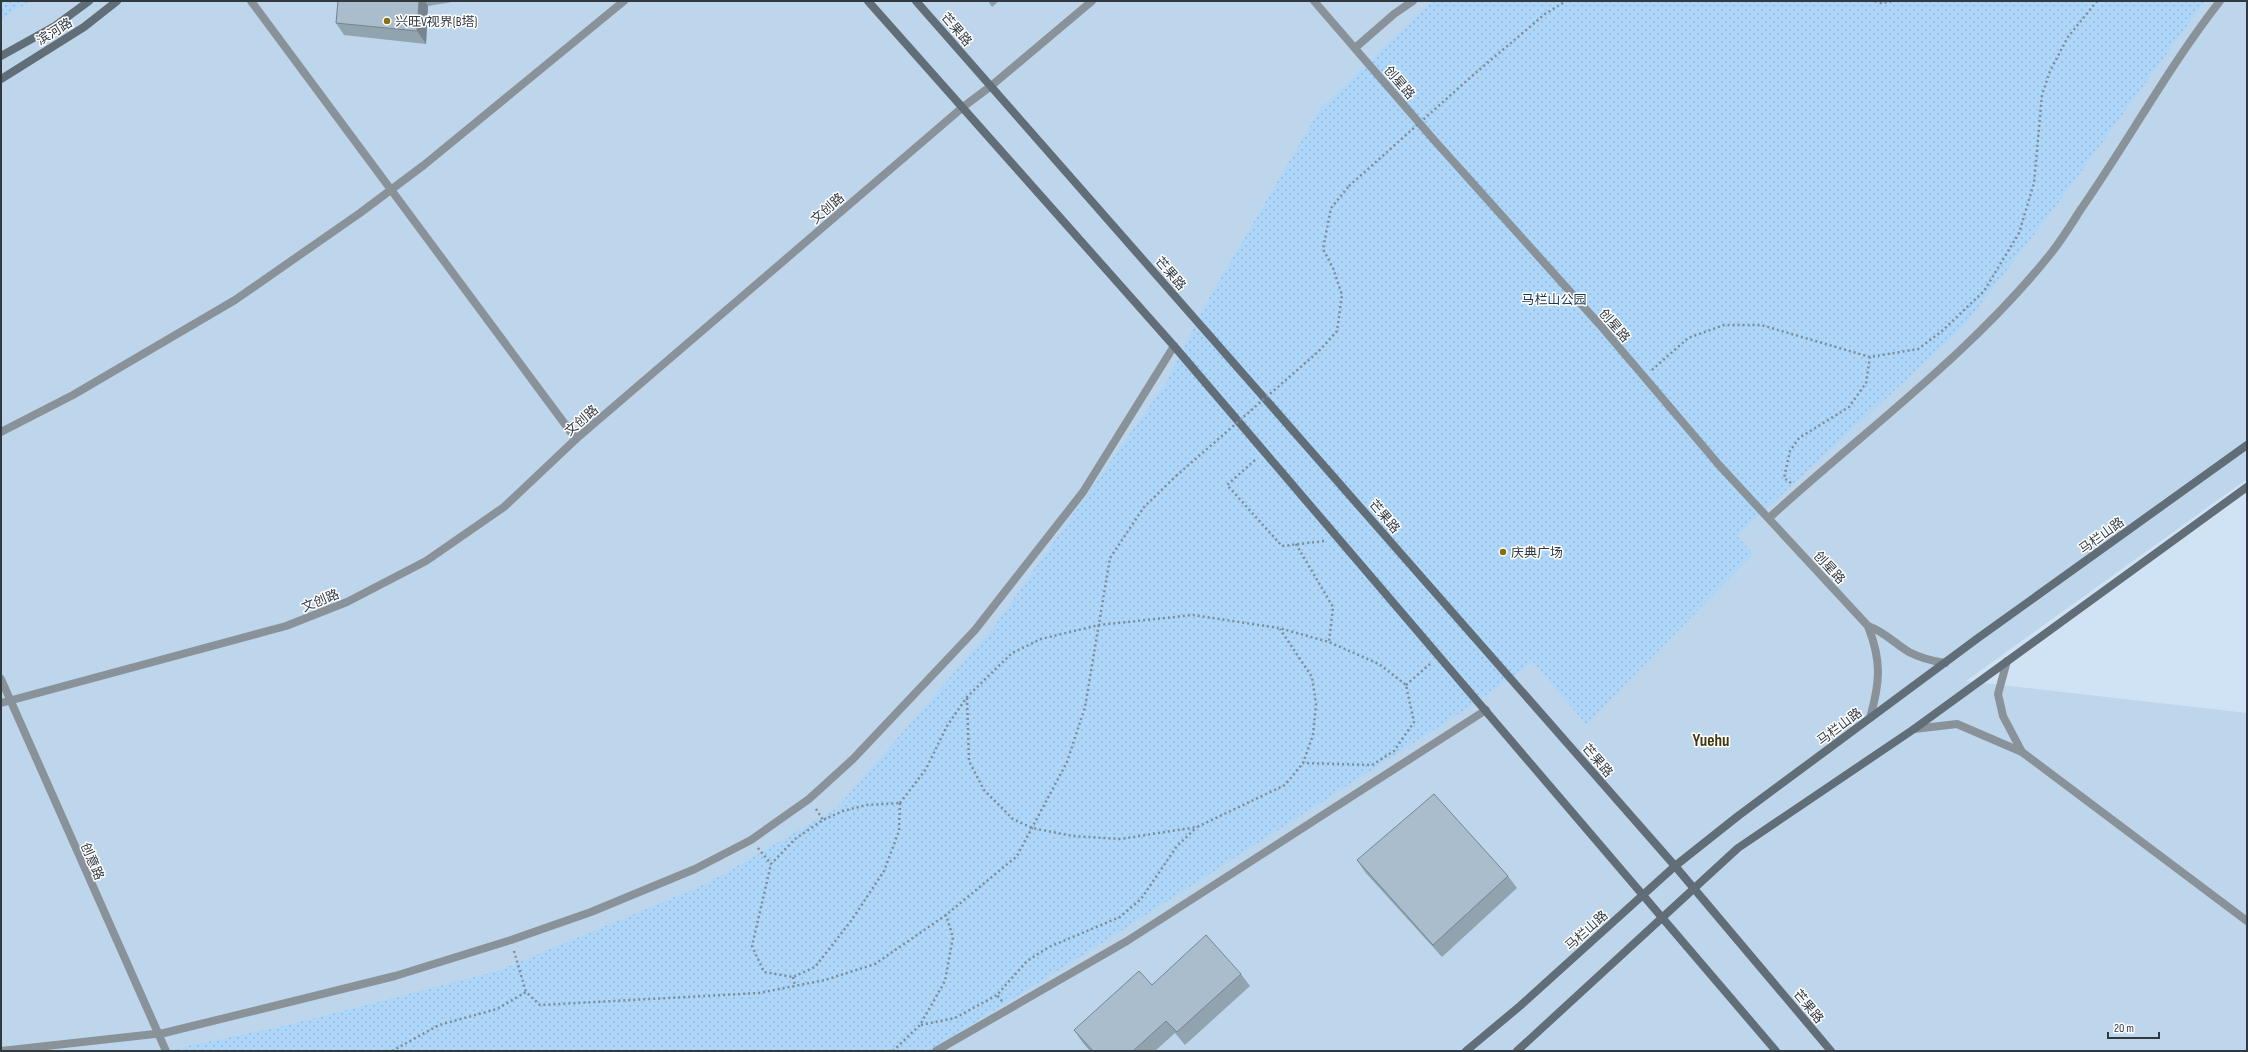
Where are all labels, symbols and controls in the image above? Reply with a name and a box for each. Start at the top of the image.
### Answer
street label: 芒果路 [937,10,975,50]
place label: 兴旺V视界(B塔) [395,14,477,30]
street label: 滨河路 [34,15,75,49]
marker: 兴旺V视界(B塔) [382,16,392,26]
street label: 创星路 [1380,63,1418,103]
street label: 文创路 [808,190,848,228]
street label: 芒果路 [1151,254,1189,294]
park label: 马栏山公园 [1521,292,1587,308]
street label: 创星路 [1595,306,1633,346]
street label: 文创路 [562,402,602,440]
street label: 芒果路 [1365,497,1403,537]
street label: 马栏山路 [2076,514,2127,558]
place label: 庆典广场 [1511,545,1563,561]
marker: 庆典广场 [1498,547,1508,557]
street label: 创星路 [1810,548,1848,587]
street label: 文创路 [299,586,341,616]
street label: 马栏山路 [1814,705,1865,749]
district label: Yuehu [1693,731,1729,751]
street label: 芒果路 [1578,741,1616,781]
street label: 创意路 [77,840,107,882]
street label: 马栏山路 [1562,907,1611,954]
street label: 芒果路 [1790,987,1827,1027]
scale bar [2108,1014,2159,1040]
text: 20 m [2114,1021,2134,1036]

